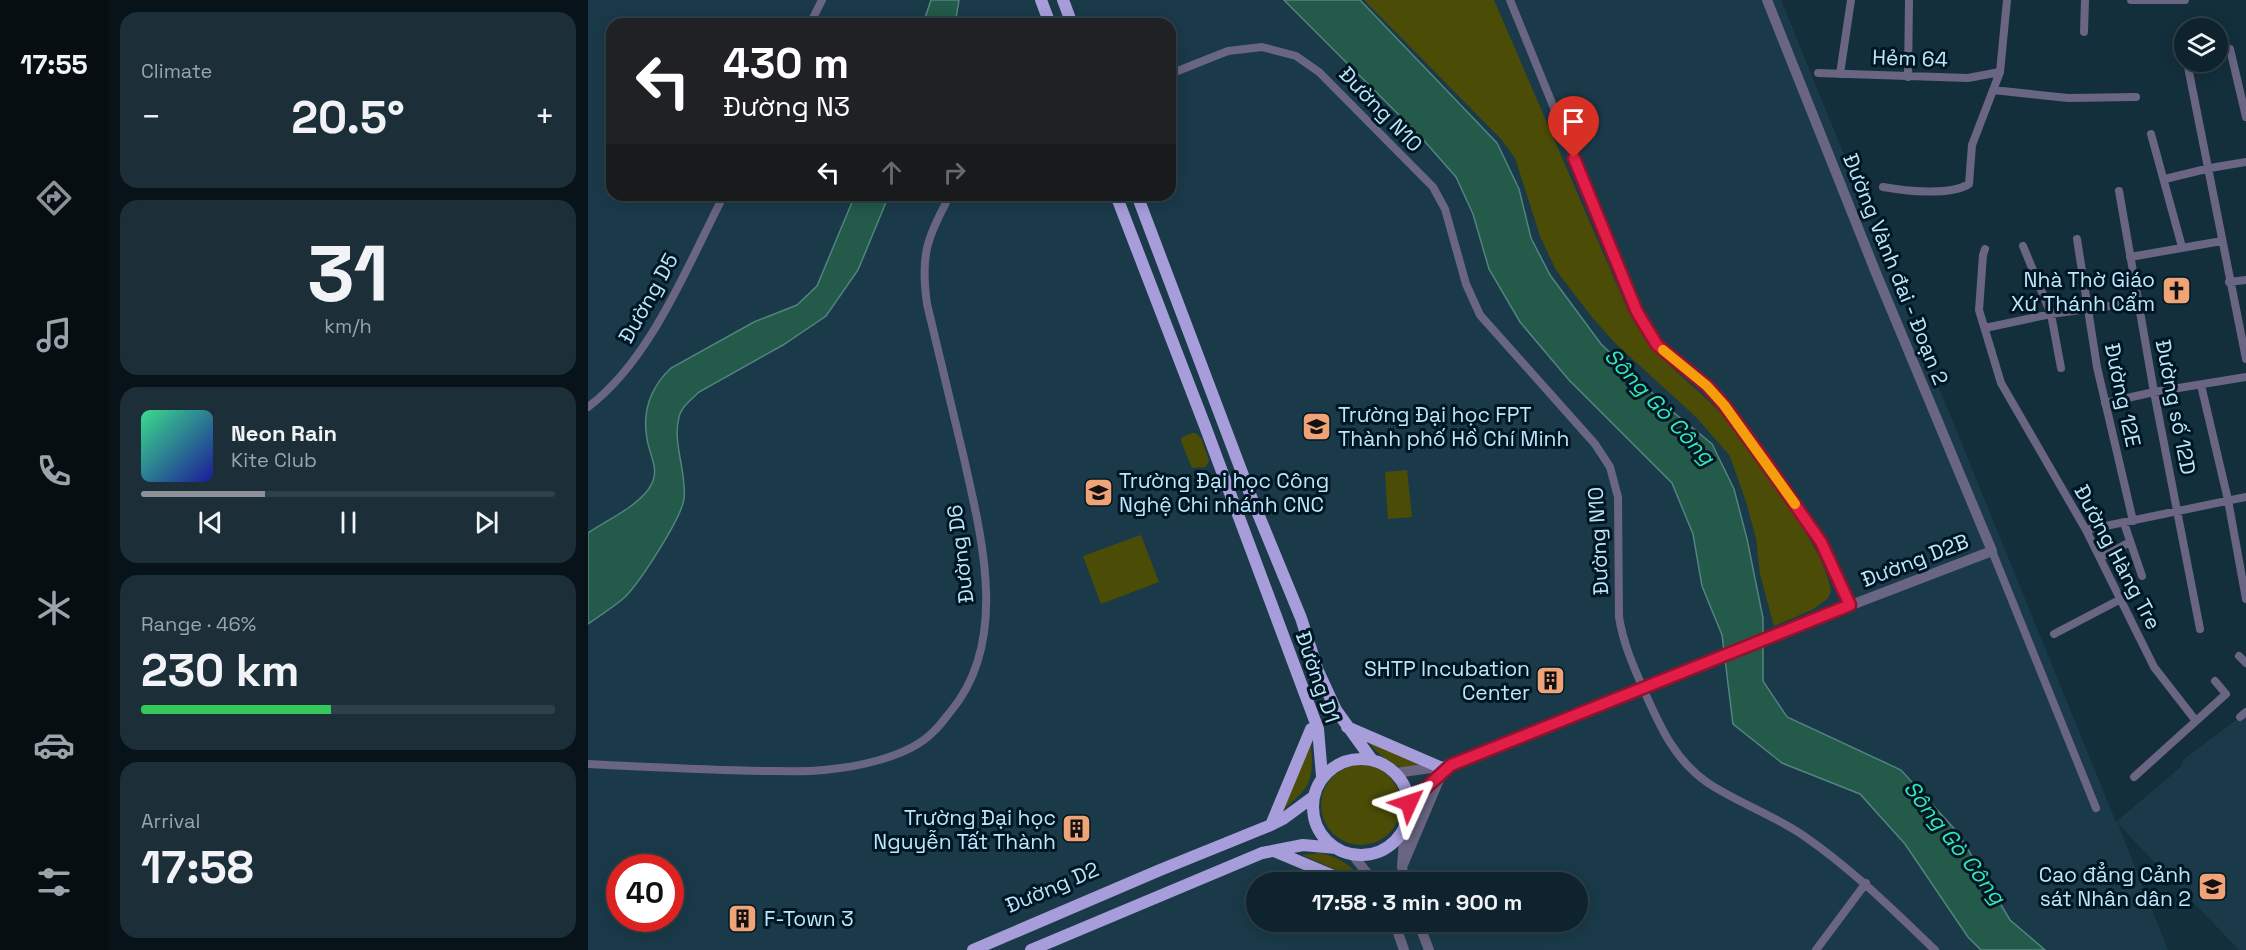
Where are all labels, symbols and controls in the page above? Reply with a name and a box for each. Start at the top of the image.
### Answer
map controls [2174,18,2228,72]
button: layers [2174,18,2228,72]
text: 430 m [723,37,849,90]
icon: left [624,42,702,120]
street label: Hẻm 64 [1872,43,1948,73]
text: 17:55 [20,47,88,82]
text: Climate [141,58,212,84]
street label: Đường N10 [1334,61,1428,157]
text: 20.5° [291,89,405,146]
text: Đường N3 [723,89,850,124]
text: − [141,96,161,138]
text: + [535,96,555,138]
pin [1548,96,1599,158]
icon: arrive [1557,105,1590,138]
street label: Đường Vành đai - Đoạn 2 [1837,149,1955,389]
icon: left [812,156,845,189]
icon: ahead [875,156,908,189]
icon: right [938,156,971,189]
icon: directions [33,177,75,219]
text: 31 [307,224,389,324]
street label: Đường D5 [612,248,684,348]
place label: Nhà Thờ Giáo Xứ Thánh Cẩm [2011,266,2155,317]
church icon: Nhà Thờ Giáo Xứ Thánh Cẩm [2160,275,2192,307]
text: km/h [324,313,372,339]
icon: music [33,314,75,356]
street label: Đường số 12D [2150,337,2202,477]
street label: Đường 12E [2099,341,2147,449]
water label: Sông Gò Công [1599,342,1722,471]
place label: Trường Đại học FPT Thành phố Hồ Chí Minh [1338,401,1569,452]
school or university icon: Trường Đại học FPT Thành phố Hồ Chí Minh [1301,410,1333,442]
text: Neon Rain [231,419,337,447]
text: Kite Club [231,447,317,473]
icon: phone [33,450,75,492]
place label: Trường Đại học Công Nghệ Chi nhánh CNC [1119,467,1329,518]
school or university icon: Trường Đại học Công Nghệ Chi nhánh CNC [1082,476,1114,508]
street label: Đường Hàng Tre [2069,480,2167,634]
street label: Đường N10 [1582,486,1614,596]
street label: Đường D6 [941,503,979,605]
icon: previous [194,506,227,539]
icon: pause [332,506,365,539]
icon: next [470,506,503,539]
street label: Đường D2B [1858,527,1972,593]
icon: climate [33,587,75,629]
text: Range · 46% [141,611,256,637]
street label: Đường D1 [1290,628,1346,726]
text: 230 km [141,642,300,699]
place label: SHTP Incubation Center [1364,655,1530,706]
building icon: SHTP Incubation Center [1535,664,1567,696]
icon: car [33,724,75,766]
position arrow [1377,771,1441,835]
water label: Sông Gò Công [1898,774,2013,910]
place label: Trường Đại học Nguyễn Tất Thành [873,804,1056,855]
text: Arrival [141,808,200,834]
building icon: Trường Đại học Nguyễn Tất Thành [1061,813,1093,845]
text: 17:58 [141,839,254,896]
speed limit sign: 40 [606,854,684,932]
street label: Đường D2 [1001,855,1103,919]
icon: filters [33,861,75,903]
place label: Cao đẳng Cảnh sát Nhân dân 2 [2039,861,2191,912]
school or university icon: Cao đẳng Cảnh sát Nhân dân 2 [2196,870,2228,902]
text: 17:58 · 3 min · 900 m [1312,888,1522,916]
building icon: F-Town 3 [727,902,759,934]
place label: F-Town 3 [764,905,854,932]

